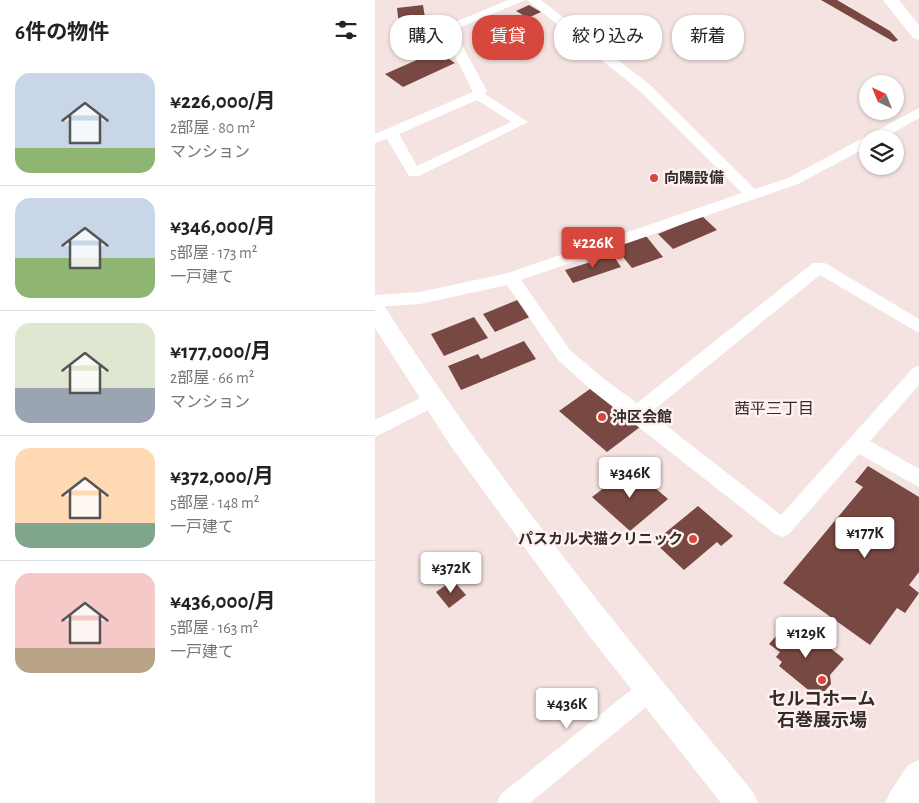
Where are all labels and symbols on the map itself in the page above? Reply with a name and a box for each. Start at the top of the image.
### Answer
north arrow [859,75,904,120]
place label: 向陽設備 [664,170,724,186]
marker: 向陽設備 [648,172,660,184]
pin: ¥226K [558,226,628,269]
district label: 茜平三丁目 [734,401,814,417]
place label: 沖区会館 [612,408,672,425]
marker: 沖区会館 [596,411,608,423]
pin: ¥346K [595,456,665,499]
pin: ¥177K [830,516,900,559]
place label: パスカル犬猫クリニック [518,531,683,547]
marker: パスカル犬猫クリニック [687,533,699,545]
pin: ¥372K [416,552,486,594]
pin: ¥129K [771,616,841,659]
marker: セルコホーム 石巻展示場 [816,674,828,686]
pin: ¥436K [532,688,602,730]
place label: セルコホーム 石巻展示場 [768,690,876,730]

